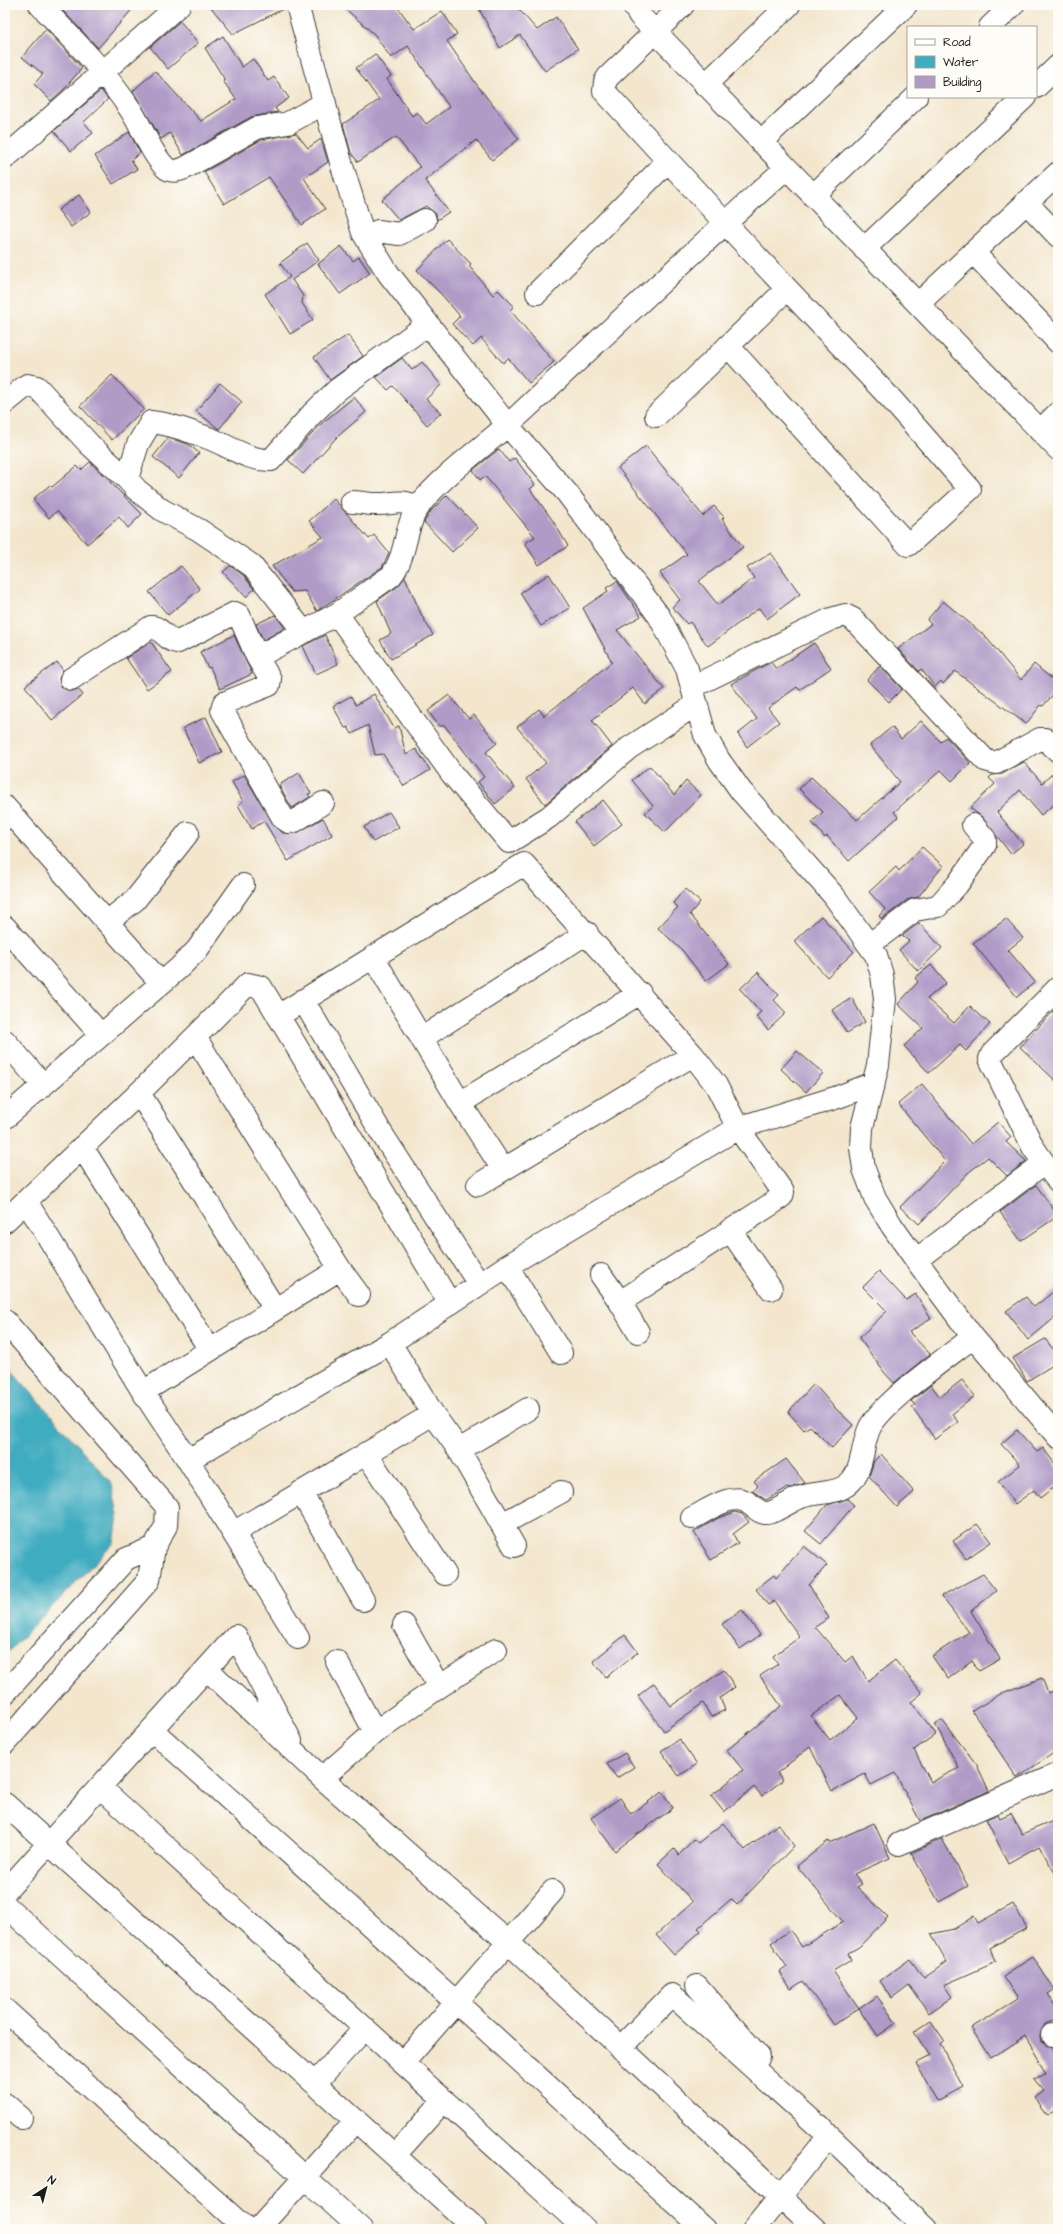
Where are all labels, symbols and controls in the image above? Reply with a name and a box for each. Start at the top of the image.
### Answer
legend [907,26,1037,98]
text: Road [943,34,971,51]
text: Water [943,54,979,71]
text: Building [943,74,981,92]
north arrow [26,2168,66,2208]
text: N [44,2172,59,2188]

